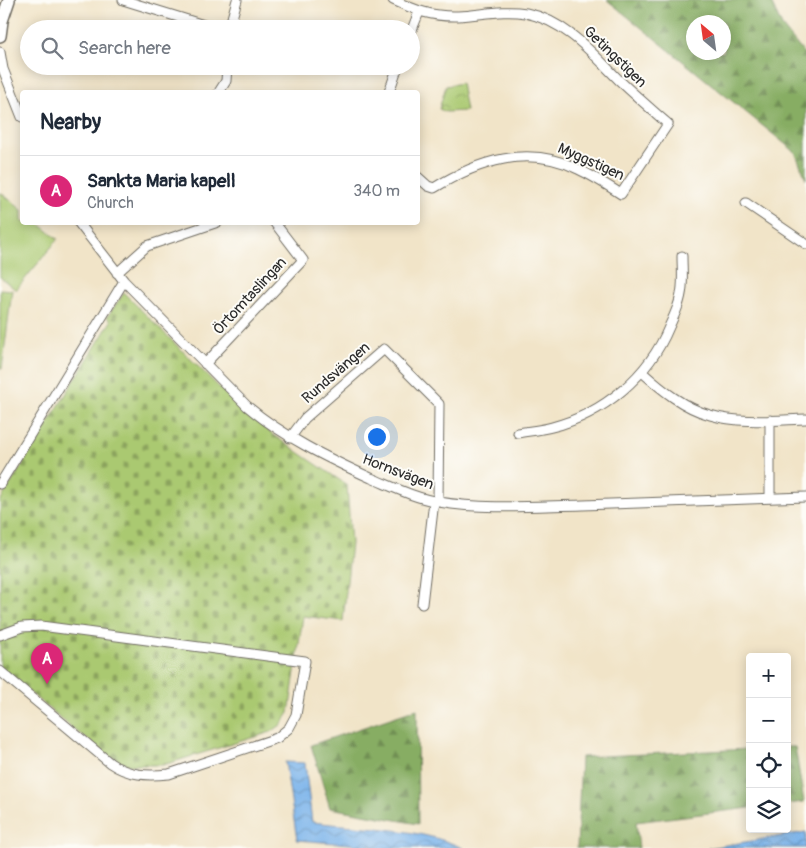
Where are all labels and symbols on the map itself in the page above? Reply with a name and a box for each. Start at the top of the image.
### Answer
north arrow [686,15,731,60]
street label: Getingstigen [579,22,651,92]
street label: Myggstigen [555,139,627,185]
street label: Örtomtaslingan [209,253,291,339]
street label: Rundsvängen [298,338,374,408]
your location [364,424,390,450]
street label: Hornsvägen [360,450,436,494]
pin: A [31,643,63,684]

